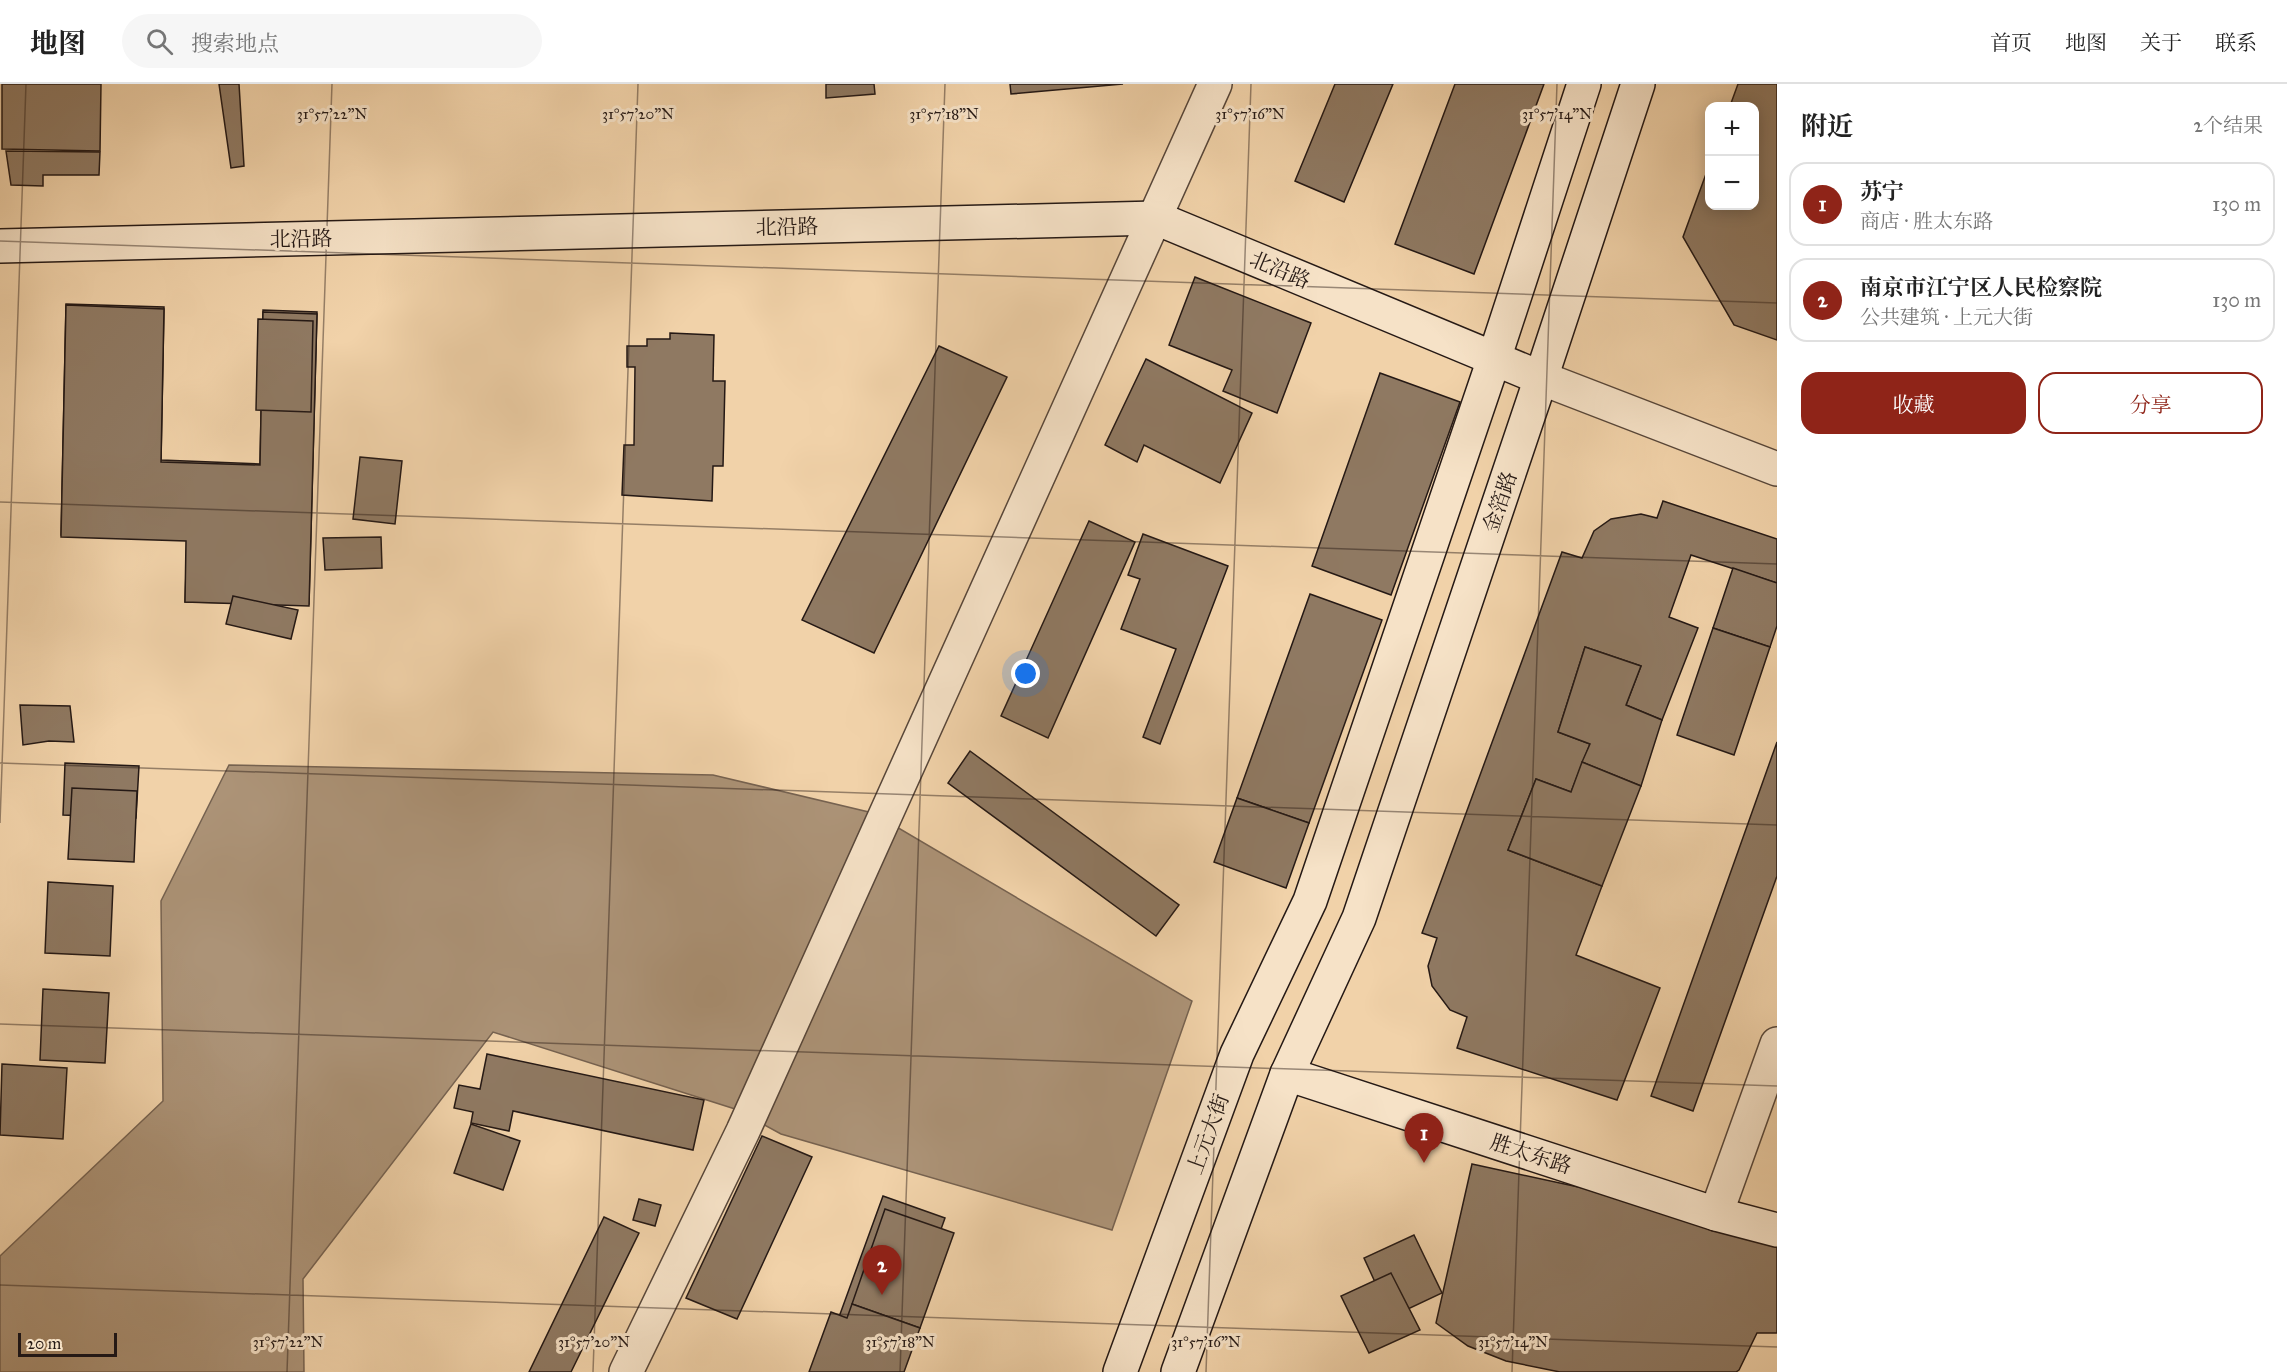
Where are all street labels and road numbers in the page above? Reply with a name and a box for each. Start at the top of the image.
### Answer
street label: 北沿路 [755,213,819,241]
street label: 北沿路 [269,225,333,253]
street label: 北沿路 [1246,246,1314,294]
street label: 金箔路 [1477,468,1523,536]
street label: 上元大街 [1181,1090,1235,1178]
street label: 胜太东路 [1487,1129,1575,1179]

